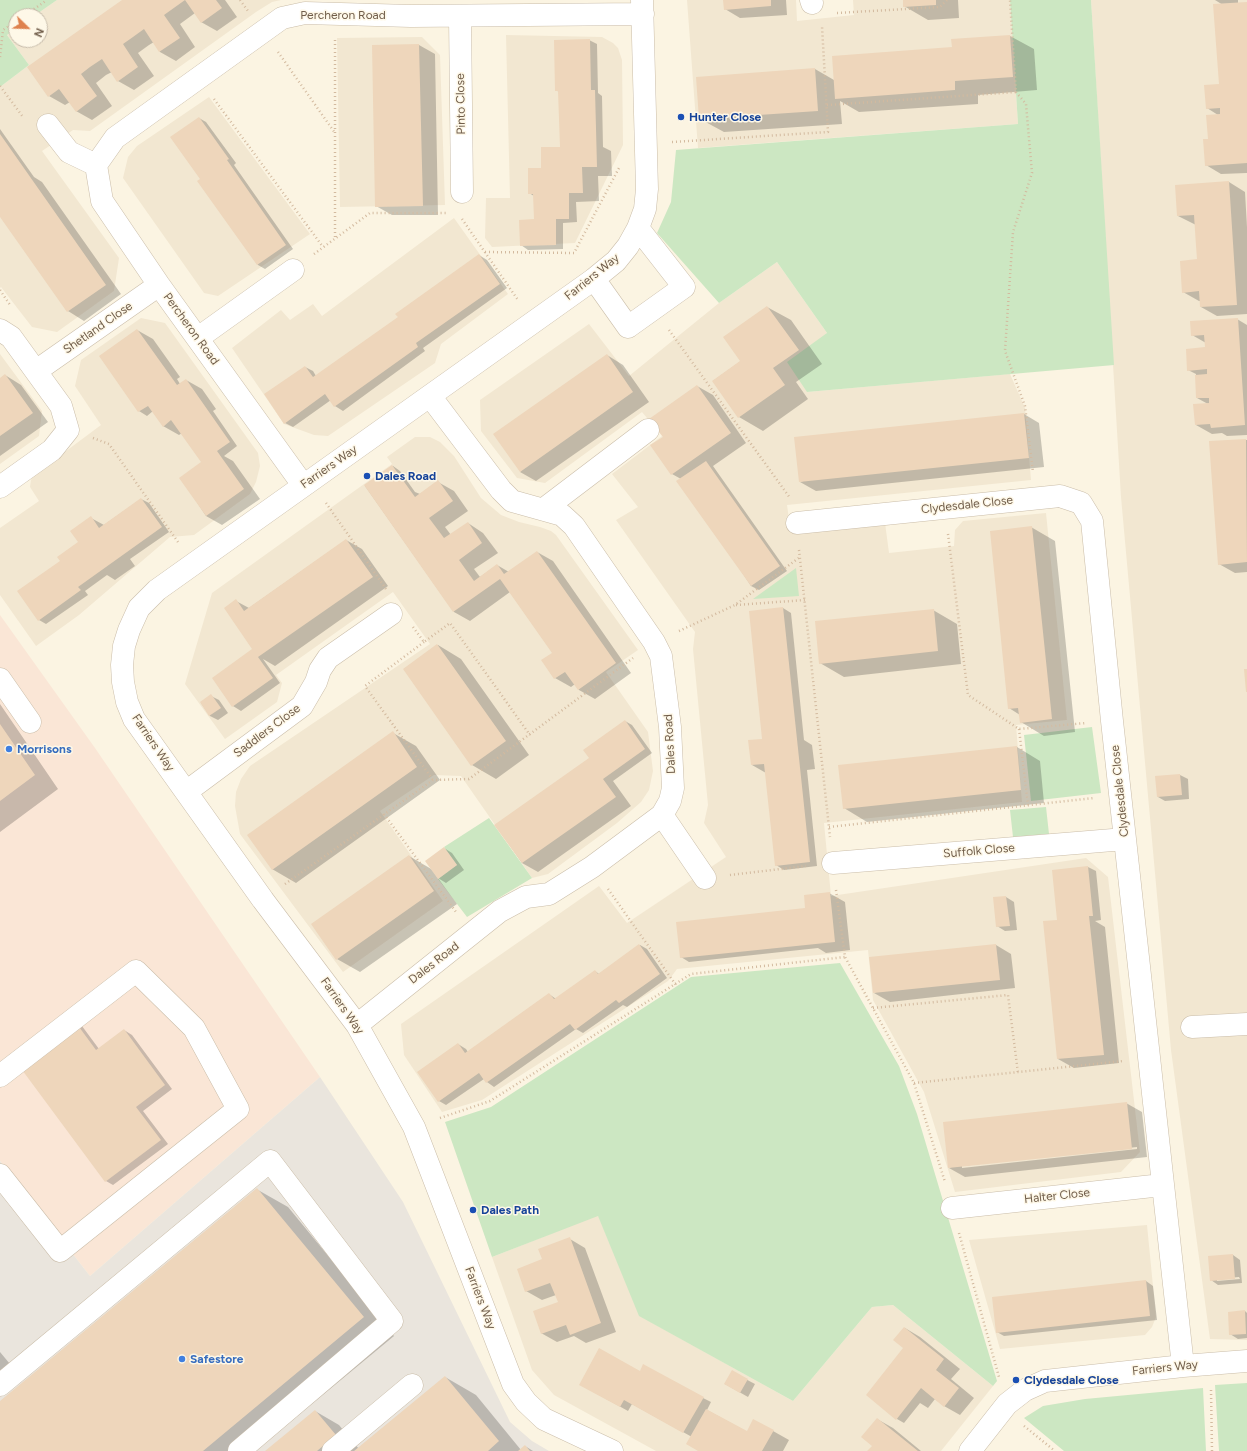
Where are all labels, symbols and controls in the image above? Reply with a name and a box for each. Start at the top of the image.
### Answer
north arrow [8,8,48,48]
street label: Percheron Road [300,8,386,22]
text: N [31,26,46,39]
street label: Pinto Close [453,73,469,135]
place label: Hunter Close [689,110,761,124]
marker: Hunter Close [676,112,686,122]
street label: Farriers Way [562,251,622,303]
street label: Percheron Road [160,290,222,368]
street label: Shetland Close [61,299,135,357]
street label: Farriers Way [298,442,360,492]
place label: Dales Road [375,469,436,483]
marker: Dales Road [362,471,372,481]
street label: Clydesdale Close [920,493,1014,517]
street label: Saddlers Close [231,701,303,761]
street label: Farriers Way [129,712,177,774]
street label: Dales Road [661,714,679,774]
place label: Morrisons [17,742,71,756]
marker: Morrisons [4,744,14,754]
street label: Clydesdale Close [1108,744,1132,838]
street label: Suffolk Close [943,841,1015,861]
street label: Dales Road [406,939,462,987]
street label: Farriers Way [317,975,367,1037]
street label: Halter Close [1023,1185,1091,1207]
place label: Dales Path [481,1203,539,1217]
marker: Dales Path [468,1205,478,1215]
street label: Farriers Way [461,1265,499,1331]
place label: Safestore [190,1352,243,1366]
marker: Safestore [177,1354,187,1364]
street label: Farriers Way [1131,1357,1199,1379]
place label: Clydesdale Close [1024,1373,1119,1387]
marker: Clydesdale Close [1011,1375,1021,1385]

